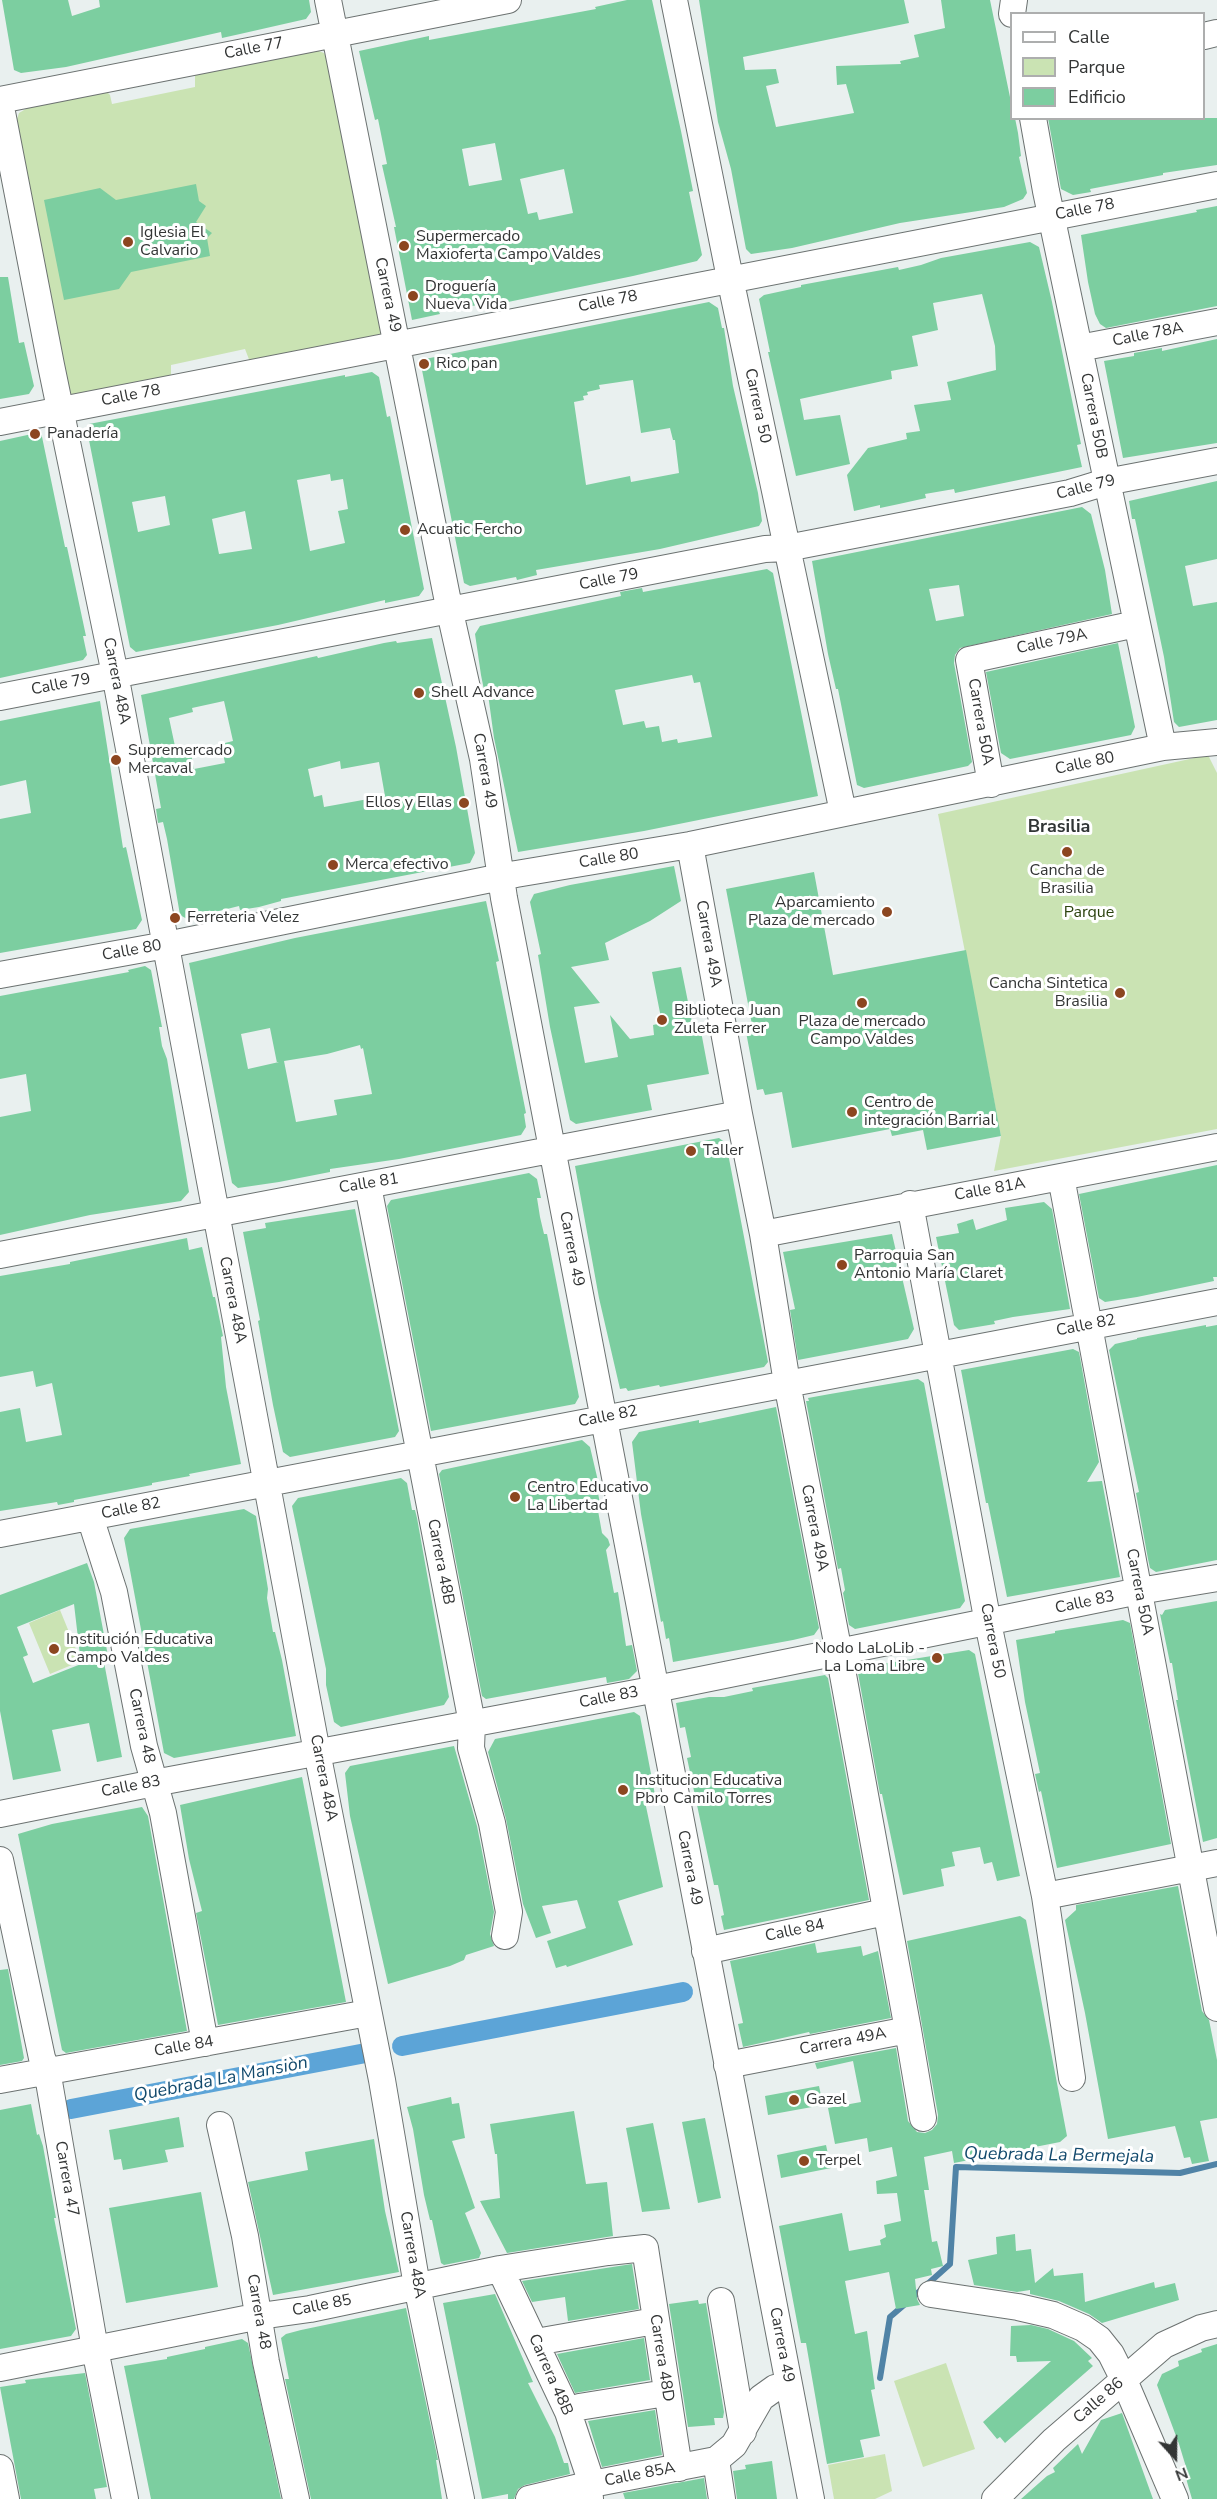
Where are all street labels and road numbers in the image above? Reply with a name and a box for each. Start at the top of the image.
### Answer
street label: Calle 77 [223,34,285,64]
street label: Calle 78 [1054,195,1116,225]
street label: Carrera 49 [370,256,404,334]
street label: Calle 78 [577,287,639,317]
street label: Calle 78A [1111,319,1185,351]
street label: Carrera 50 [740,367,774,445]
street label: Carrera 50B [1075,371,1111,461]
street label: Calle 78 [100,381,162,411]
street label: Calle 79 [1054,471,1118,505]
street label: Calle 79 [578,565,640,595]
street label: Calle 79A [1015,625,1089,659]
street label: Carrera 48A [98,636,134,726]
street label: Calle 79 [30,670,92,700]
street label: Carrera 50A [963,677,997,767]
street label: Carrera 49 [468,732,500,810]
street label: Calle 80 [1054,748,1116,780]
street label: Calle 80 [578,845,640,873]
street label: Carrera 49A [691,899,725,989]
street label: Calle 80 [101,936,163,966]
street label: Calle 81 [338,1170,400,1198]
street label: Calle 81A [953,1174,1027,1206]
street label: Carrera 49 [554,1210,588,1288]
street label: Carrera 48A [214,1255,250,1345]
street label: Calle 82 [1055,1311,1117,1341]
street label: Calle 82 [577,1402,639,1432]
street label: Carrera 49A [796,1483,832,1573]
street label: Calle 82 [100,1494,162,1524]
street label: Carrera 48B [422,1517,458,1607]
street label: Carrera 50A [1121,1547,1157,1637]
street label: Calle 83 [1054,1587,1116,1619]
street label: Carrera 50 [975,1602,1009,1680]
street label: Calle 83 [578,1683,640,1713]
street label: Carrera 48 [124,1687,158,1765]
street label: Carrera 48A [305,1733,341,1823]
street label: Calle 83 [100,1772,162,1802]
street label: Carrera 49 [672,1829,706,1907]
street label: Calle 84 [764,1915,826,1947]
street label: Carrera 49A [798,2024,888,2060]
street label: Calle 84 [153,2032,215,2062]
street label: Carrera 47 [50,2140,82,2218]
street label: Carrera 48A [395,2210,429,2300]
street label: Carrera 48 [242,2273,274,2351]
street label: Calle 85 [291,2291,353,2321]
street label: Carrera 49 [764,2306,798,2384]
street label: Carrera 48D [645,2313,677,2403]
street label: Carrera 48B [524,2331,576,2419]
street label: Calle 86 [1070,2374,1128,2428]
street label: Calle 85A [603,2459,677,2491]

